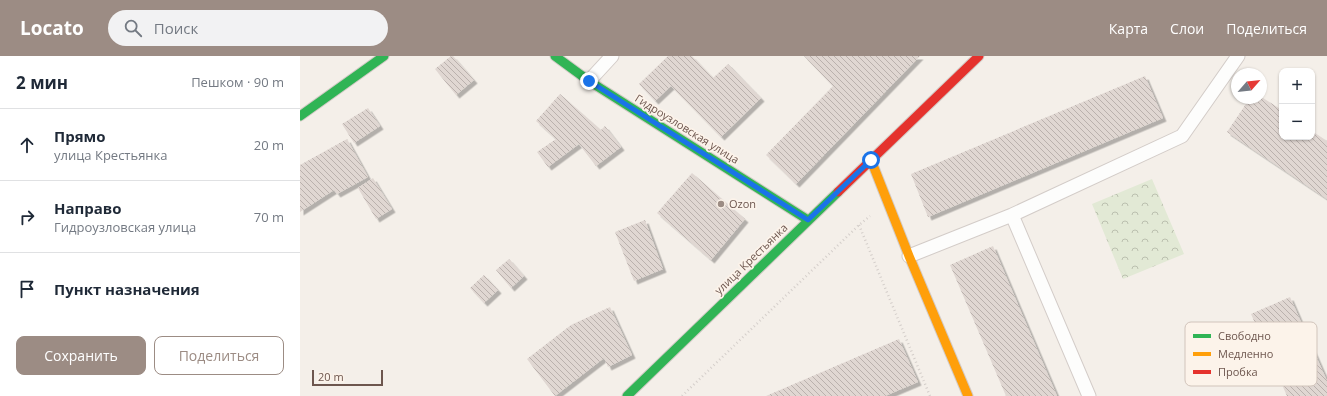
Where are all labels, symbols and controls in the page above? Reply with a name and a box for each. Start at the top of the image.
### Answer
search box [108,10,388,46]
text: Locato [20,15,84,41]
icon: search [122,17,144,39]
text: Поиск [154,18,198,38]
text: Карта [1109,19,1148,38]
text: Слои [1170,19,1204,38]
text: Поделиться [1226,19,1307,38]
north arrow [1231,68,1267,104]
map controls [1279,68,1315,140]
button: + [1279,68,1315,104]
text: 2 мин [16,71,68,94]
route end [580,72,598,90]
text: Пешком · 90 m [191,73,284,91]
street label: Гидроузловская улица [632,90,742,167]
button: − [1279,104,1315,140]
text: Прямо [54,126,106,146]
icon: ahead [16,134,38,156]
text: 20 m [254,136,284,154]
text: улица Крестьянка [54,146,168,164]
route start [862,151,880,169]
place label: Ozon [729,196,756,211]
text: Направо [54,198,122,218]
marker: Ozon [716,199,726,209]
icon: right [16,206,38,228]
text: 70 m [254,208,284,226]
text: Гидроузловская улица [54,218,196,236]
street label: улица Крестьянка [711,220,790,297]
icon: arrive [16,278,38,300]
text: Пункт назначения [54,279,200,299]
legend [1185,322,1317,386]
text: Свободно [1218,328,1271,343]
button: Сохранить [16,336,146,375]
button: Поделиться [154,336,284,375]
text: Медленно [1218,346,1274,361]
text: Пробка [1218,364,1258,379]
scale bar [312,368,383,387]
text: 20 m [318,369,344,384]

